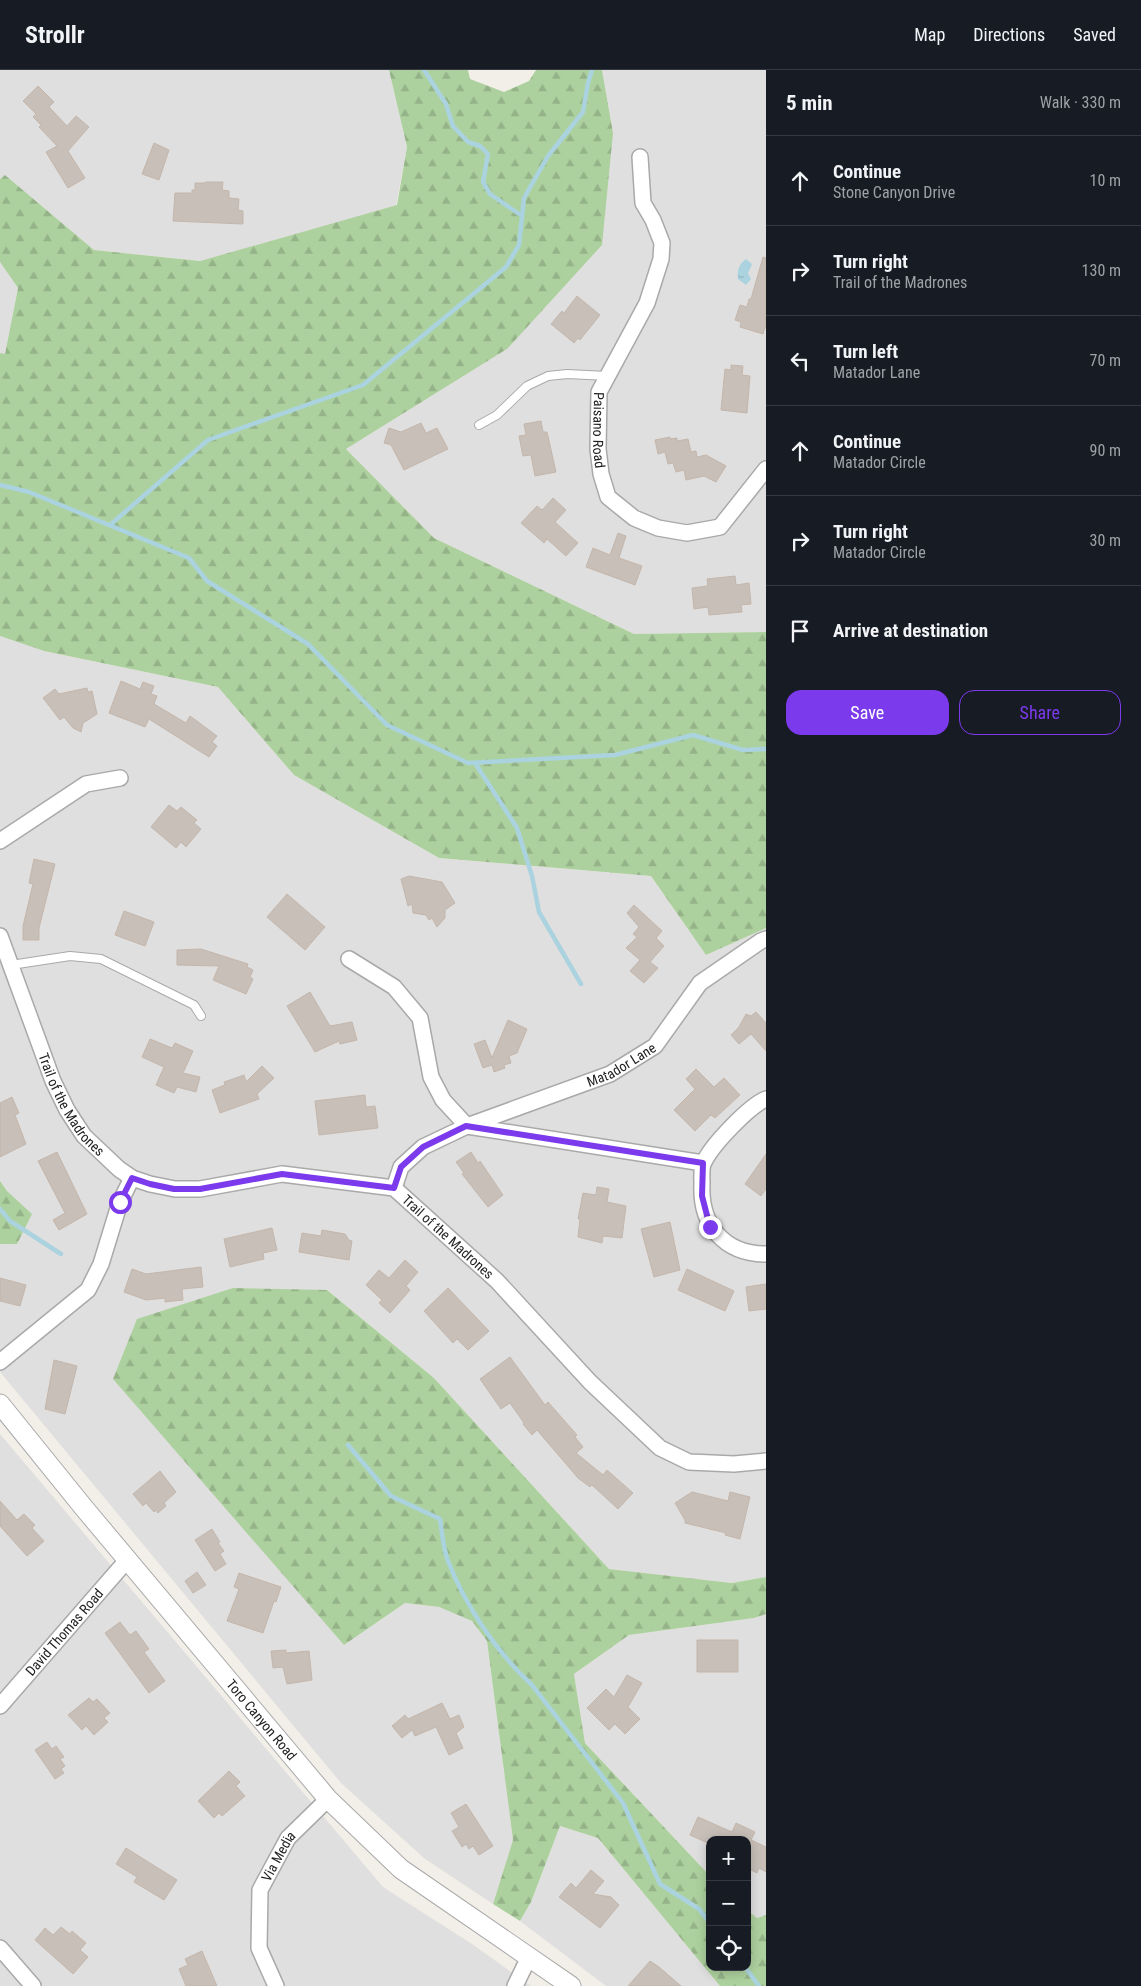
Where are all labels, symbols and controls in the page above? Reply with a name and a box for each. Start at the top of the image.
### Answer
text: Strollr [25,21,85,49]
text: Map [914,24,945,45]
text: Directions [973,24,1045,45]
text: Saved [1073,24,1116,45]
text: 5 min [786,91,833,115]
text: Walk · 330 m [1040,93,1121,112]
text: Continue [833,160,901,183]
icon: ahead [786,167,814,195]
text: 10 m [1089,171,1121,190]
text: Stone Canyon Drive [833,183,955,202]
text: Turn right [833,250,908,273]
icon: right [786,257,814,285]
text: 130 m [1082,261,1121,280]
text: Trail of the Madrones [833,273,967,292]
text: Turn left [833,340,898,363]
icon: left [786,347,814,375]
text: 70 m [1089,351,1121,370]
text: Matador Lane [833,363,920,382]
street label: Paisano Road [590,392,608,469]
text: Continue [833,430,901,453]
icon: ahead [786,437,814,465]
text: 90 m [1089,441,1121,460]
text: Matador Circle [833,453,926,472]
text: Turn right [833,520,908,543]
icon: right [786,527,814,555]
text: 30 m [1089,531,1121,550]
text: Matador Circle [833,543,926,562]
icon: arrive [786,617,814,645]
text: Arrive at destination [833,619,988,642]
button: Save [786,690,949,735]
button: Share [959,690,1121,735]
street label: Matador Lane [585,1039,659,1090]
street label: Trail of the Madrones [35,1051,108,1159]
route start [109,1191,132,1214]
street label: Trail of the Madrones [399,1191,497,1282]
route end [699,1216,722,1239]
street label: David Thomas Road [22,1585,106,1679]
street label: Toro Canyon Road [223,1676,300,1763]
street label: Via Media [258,1828,298,1884]
map controls [706,1836,751,1971]
button: + [706,1836,751,1881]
button: − [706,1881,751,1926]
button: locate [706,1926,751,1971]

